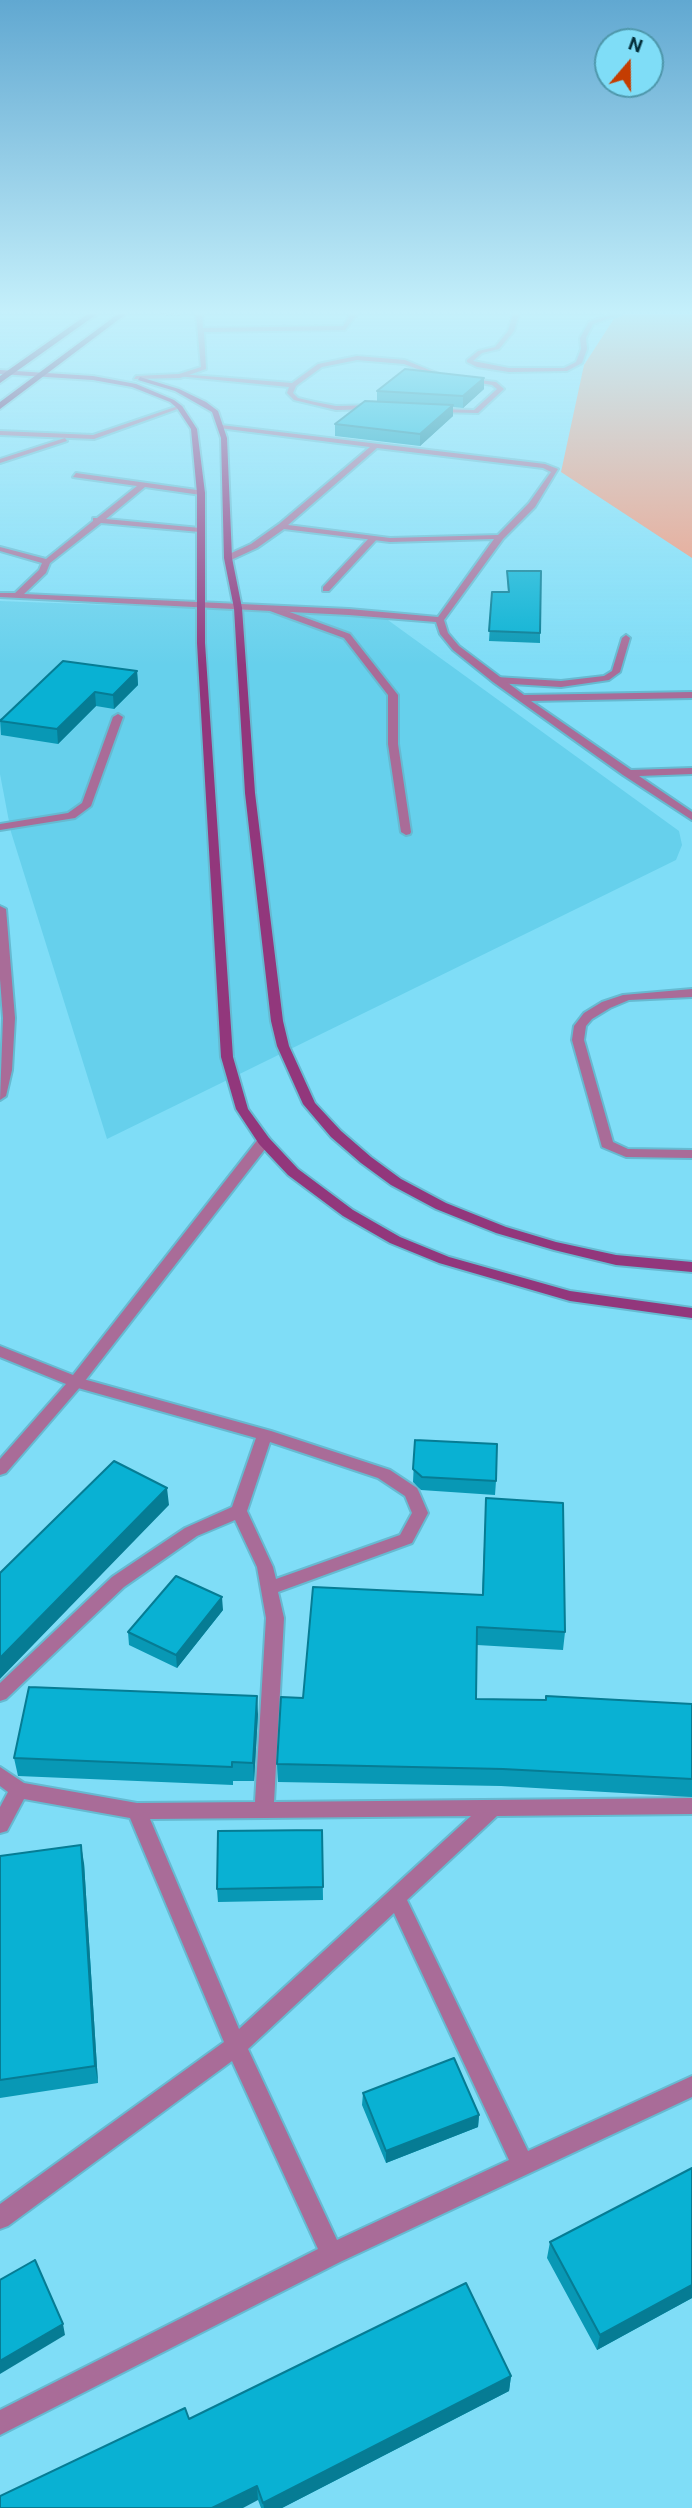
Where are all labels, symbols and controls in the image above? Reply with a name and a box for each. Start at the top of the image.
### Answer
north arrow [594,28,664,98]
text: N [625,32,646,58]

